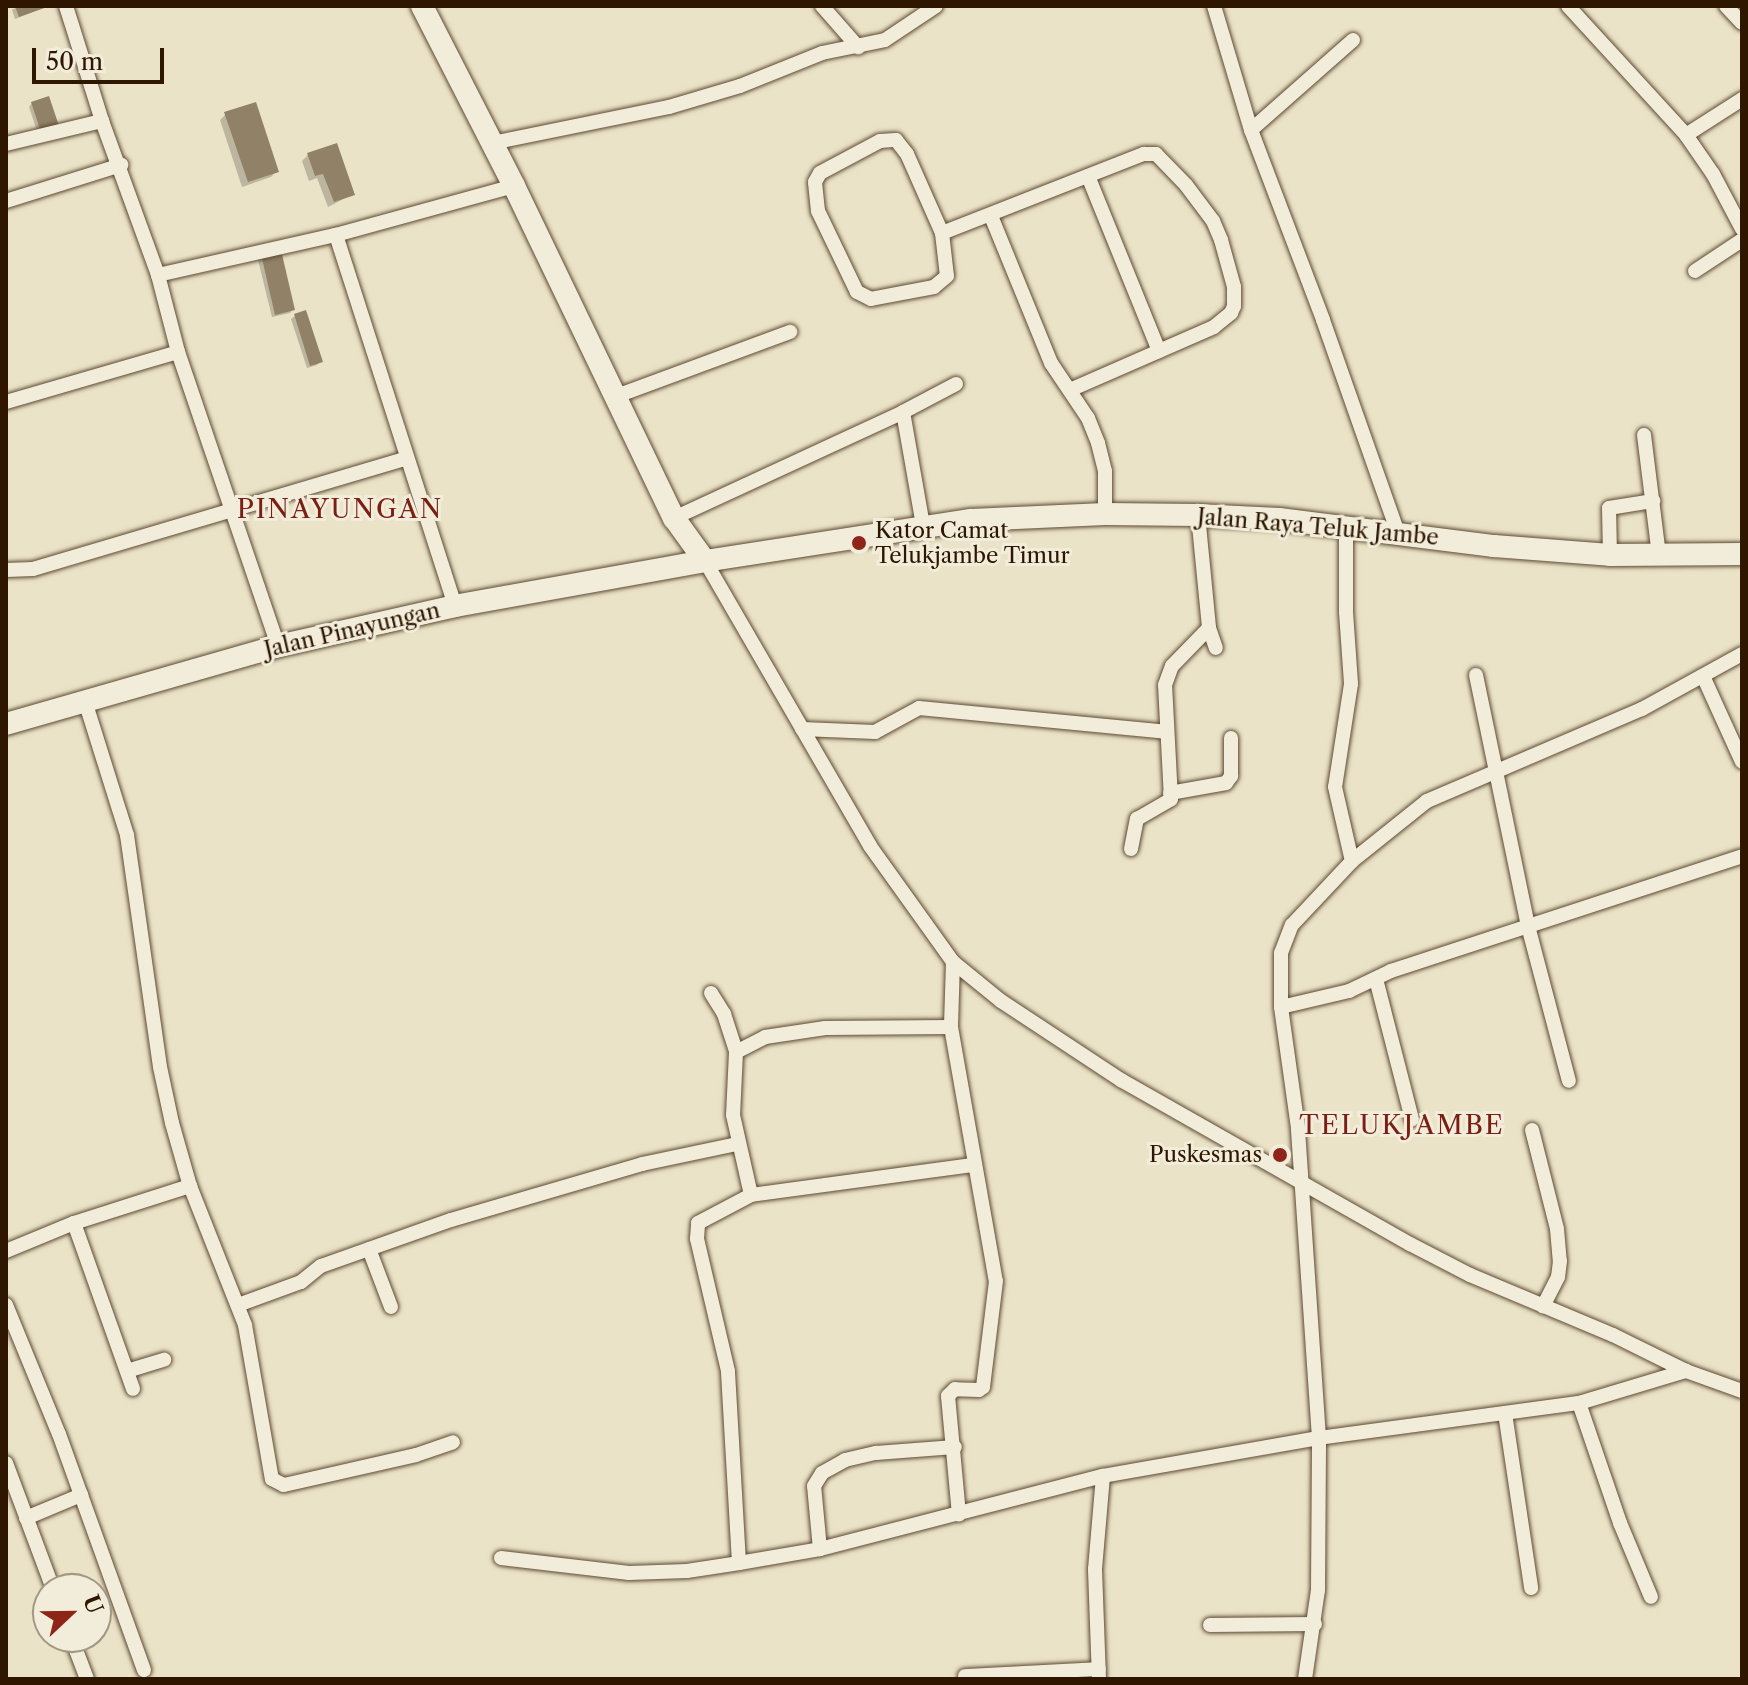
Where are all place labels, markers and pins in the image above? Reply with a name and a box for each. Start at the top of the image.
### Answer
place label: Kator Camat Telukjambe Timur [875,517,1070,568]
marker: Kator Camat Telukjambe Timur [850,534,868,552]
place label: Puskesmas [1149,1142,1262,1168]
marker: Puskesmas [1269,1144,1291,1166]

